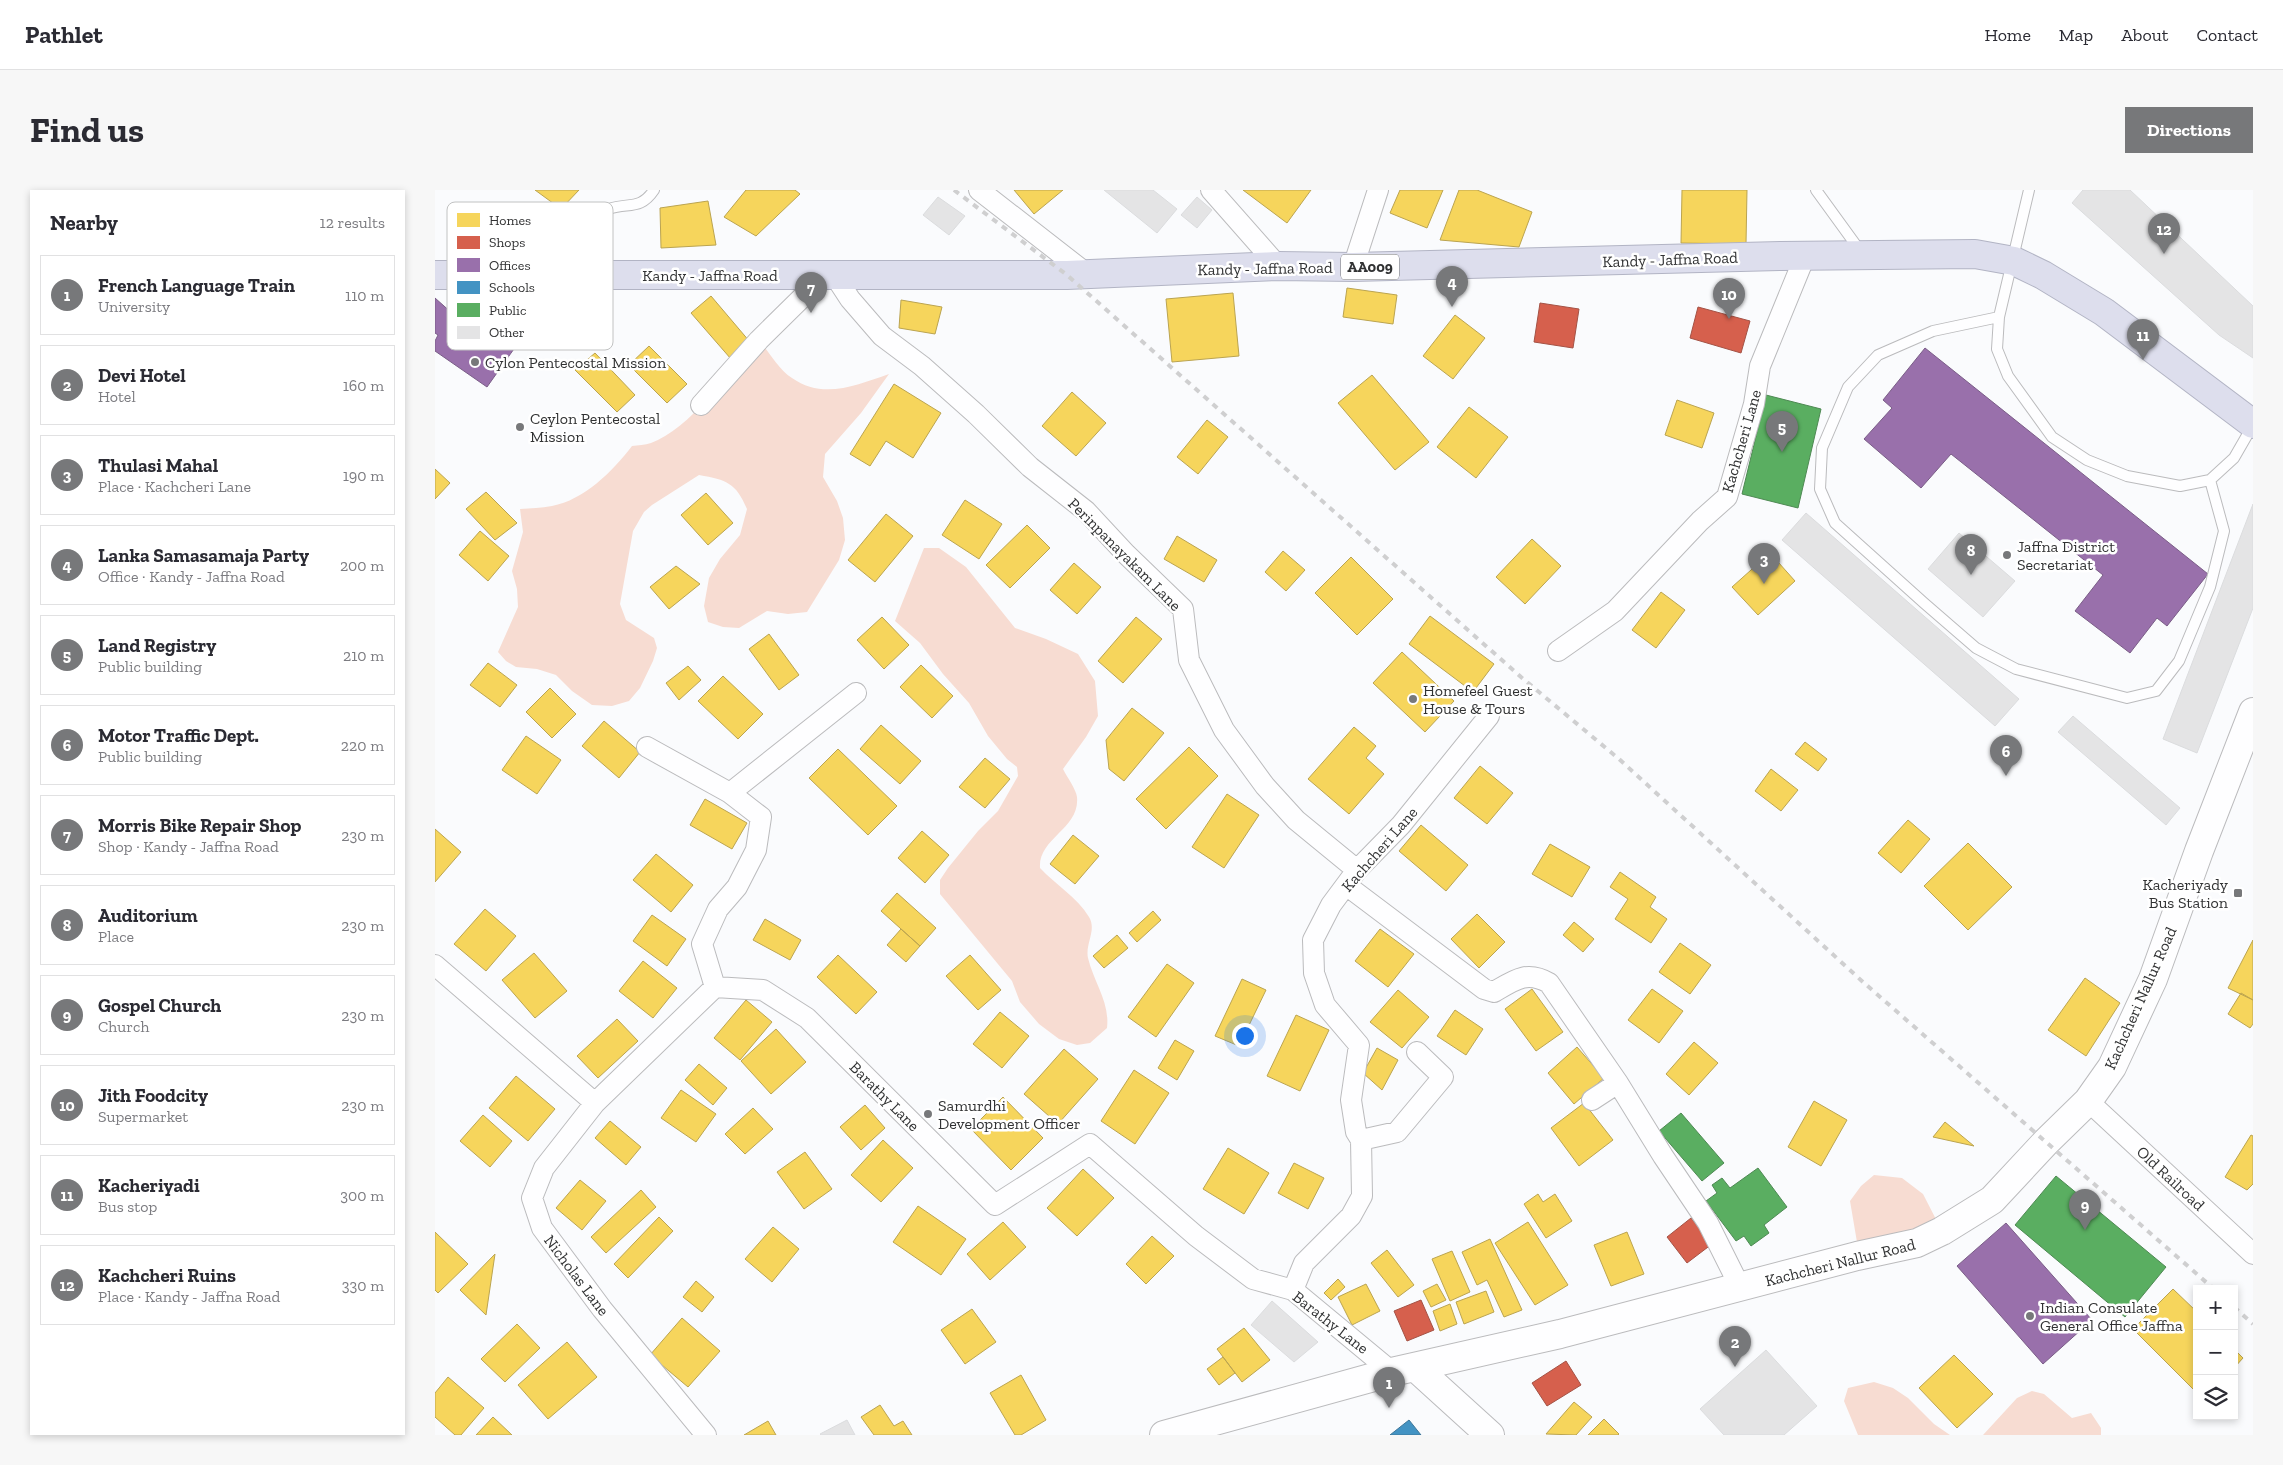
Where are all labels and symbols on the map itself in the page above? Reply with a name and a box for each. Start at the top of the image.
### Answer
legend [447,202,613,350]
text: Homes [489,212,531,229]
pin: 12 [2148,213,2180,254]
text: Shops [489,234,525,251]
street label: Kandy - Jaffna Road [1602,248,1738,271]
road number: AA009 [1341,254,1399,280]
text: Offices [489,257,531,274]
street label: Kandy - Jaffna Road [1197,258,1333,279]
street label: Kandy - Jaffna Road [642,266,778,285]
pin: 4 [1436,266,1468,307]
pin: 7 [795,272,827,313]
pin: 10 [1713,278,1745,319]
text: Schools [489,279,535,296]
text: Public [489,302,526,319]
pin: 11 [2127,319,2159,360]
text: Other [489,324,525,341]
place label: Cylon Pentecostal Mission [485,353,667,372]
marker: Cylon Pentecostal Mission [469,356,481,368]
street label: Kachcheri Lane [1718,387,1765,495]
place label: Ceylon Pentecostal Mission [530,409,660,446]
pin: 5 [1766,411,1798,452]
marker: Ceylon Pentecostal Mission [514,421,526,433]
street label: Perinpanayakam Lane [1064,494,1185,615]
pin: 8 [1955,534,1987,575]
place label: Jaffna District Secretariat [2017,537,2115,574]
pin: 3 [1748,543,1780,584]
marker: Jaffna District Secretariat [2001,549,2013,561]
place label: Homefeel Guest House & Tours [1423,681,1533,718]
marker: Homefeel Guest House & Tours [1407,693,1419,705]
pin: 6 [1990,735,2022,776]
street label: Kachcheri Lane [1337,803,1421,896]
place label: Kacheriyady Bus Station [2142,875,2229,912]
marker: Kacheriyady Bus Station [2232,887,2244,899]
street label: Kachcheri Nallur Road [2100,924,2181,1073]
your location [1232,1023,1258,1049]
street label: Barathy Lane [846,1057,924,1135]
place label: Samurdhi Development Officer [938,1096,1081,1133]
marker: Samurdhi Development Officer [922,1108,934,1120]
street label: Old Railroad [2133,1142,2209,1215]
pin: 9 [2069,1189,2101,1230]
street label: Nicholas Lane [540,1231,613,1319]
street label: Kachcheri Nallur Road [1763,1235,1917,1290]
street label: Barathy Lane [1289,1287,1372,1358]
place label: Indian Consulate General Office Jaffna [2040,1298,2183,1335]
marker: Indian Consulate General Office Jaffna [2024,1310,2036,1322]
pin: 2 [1719,1326,1751,1367]
pin: 1 [1373,1367,1405,1408]

